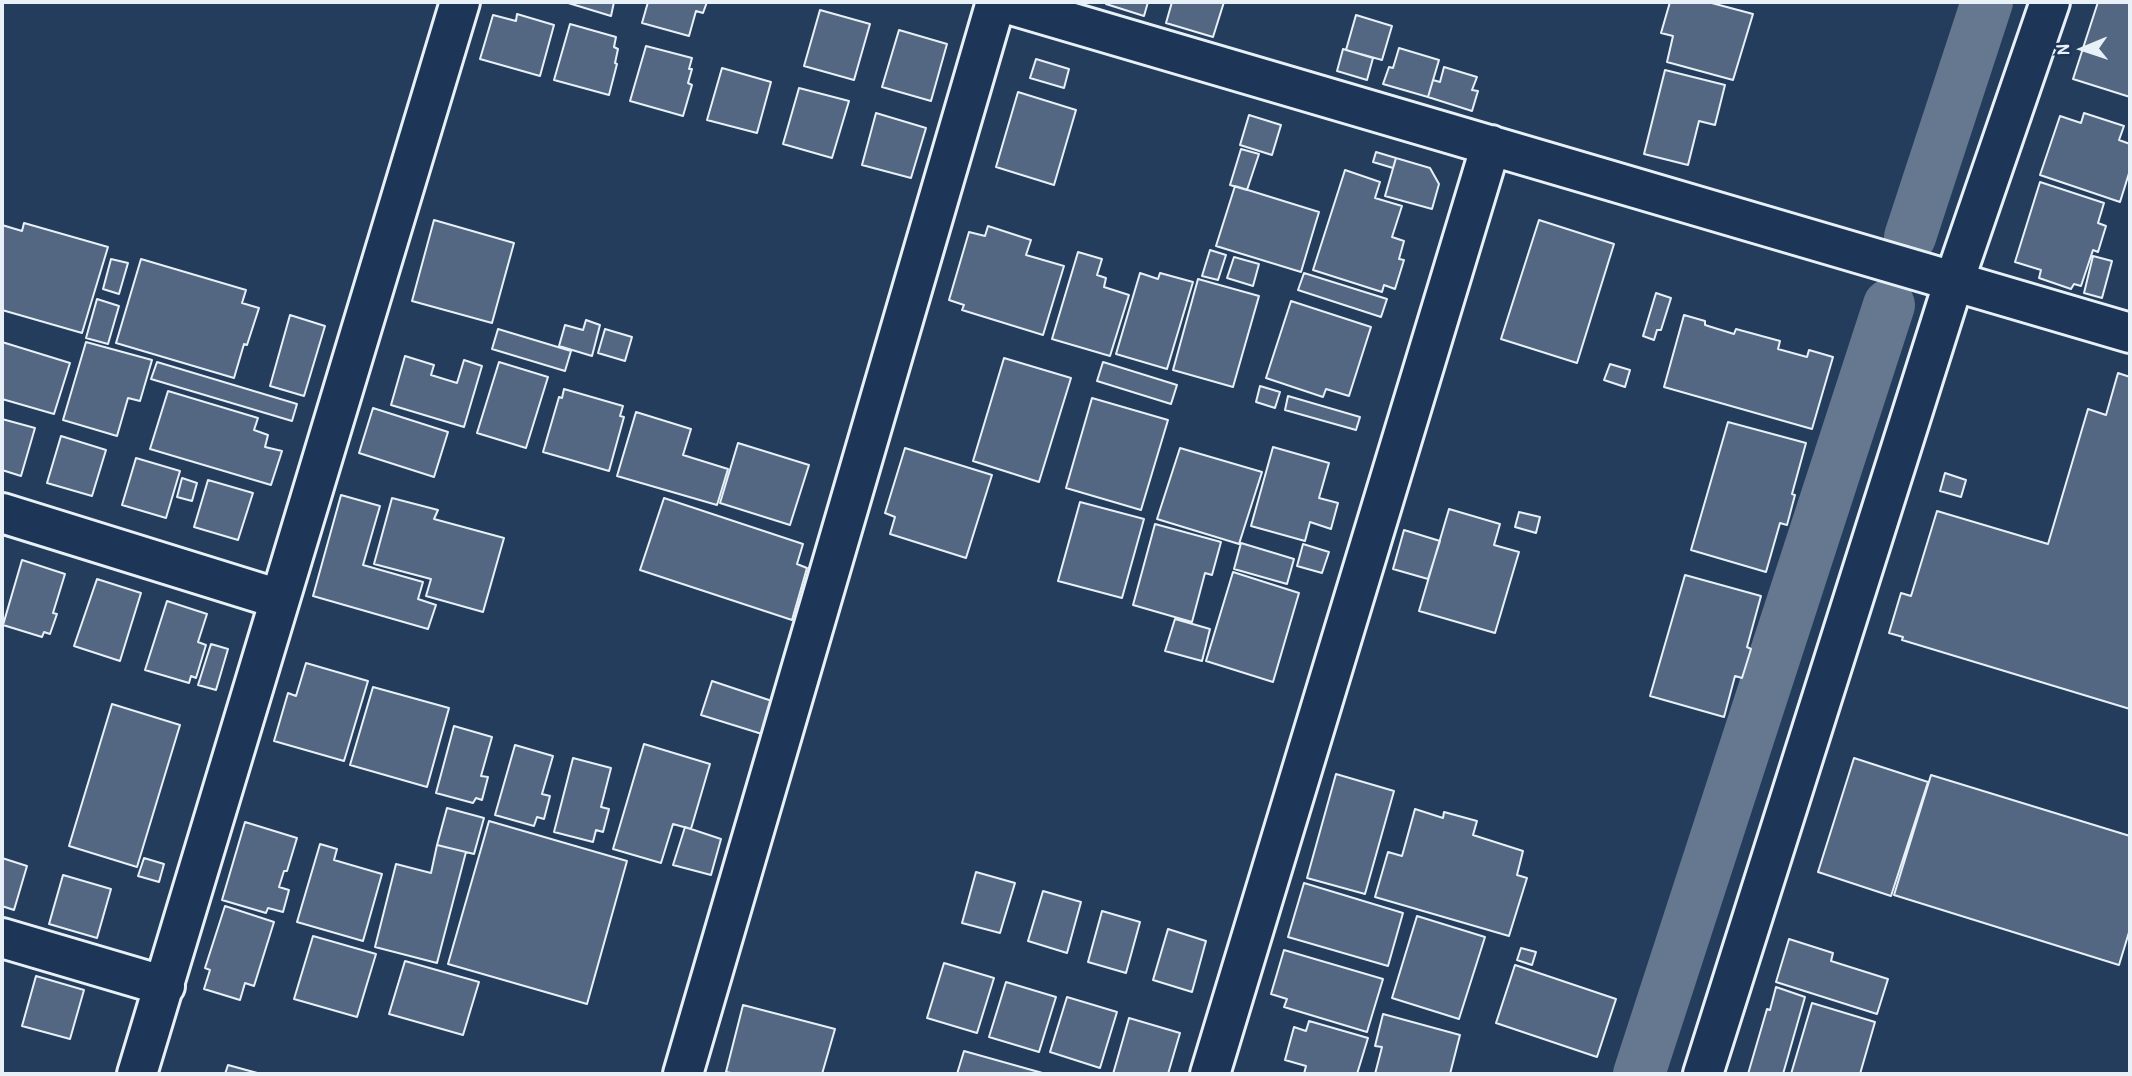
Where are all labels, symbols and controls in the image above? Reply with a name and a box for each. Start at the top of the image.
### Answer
north arrow [2048,14,2118,84]
text: N [2049,44,2075,55]

